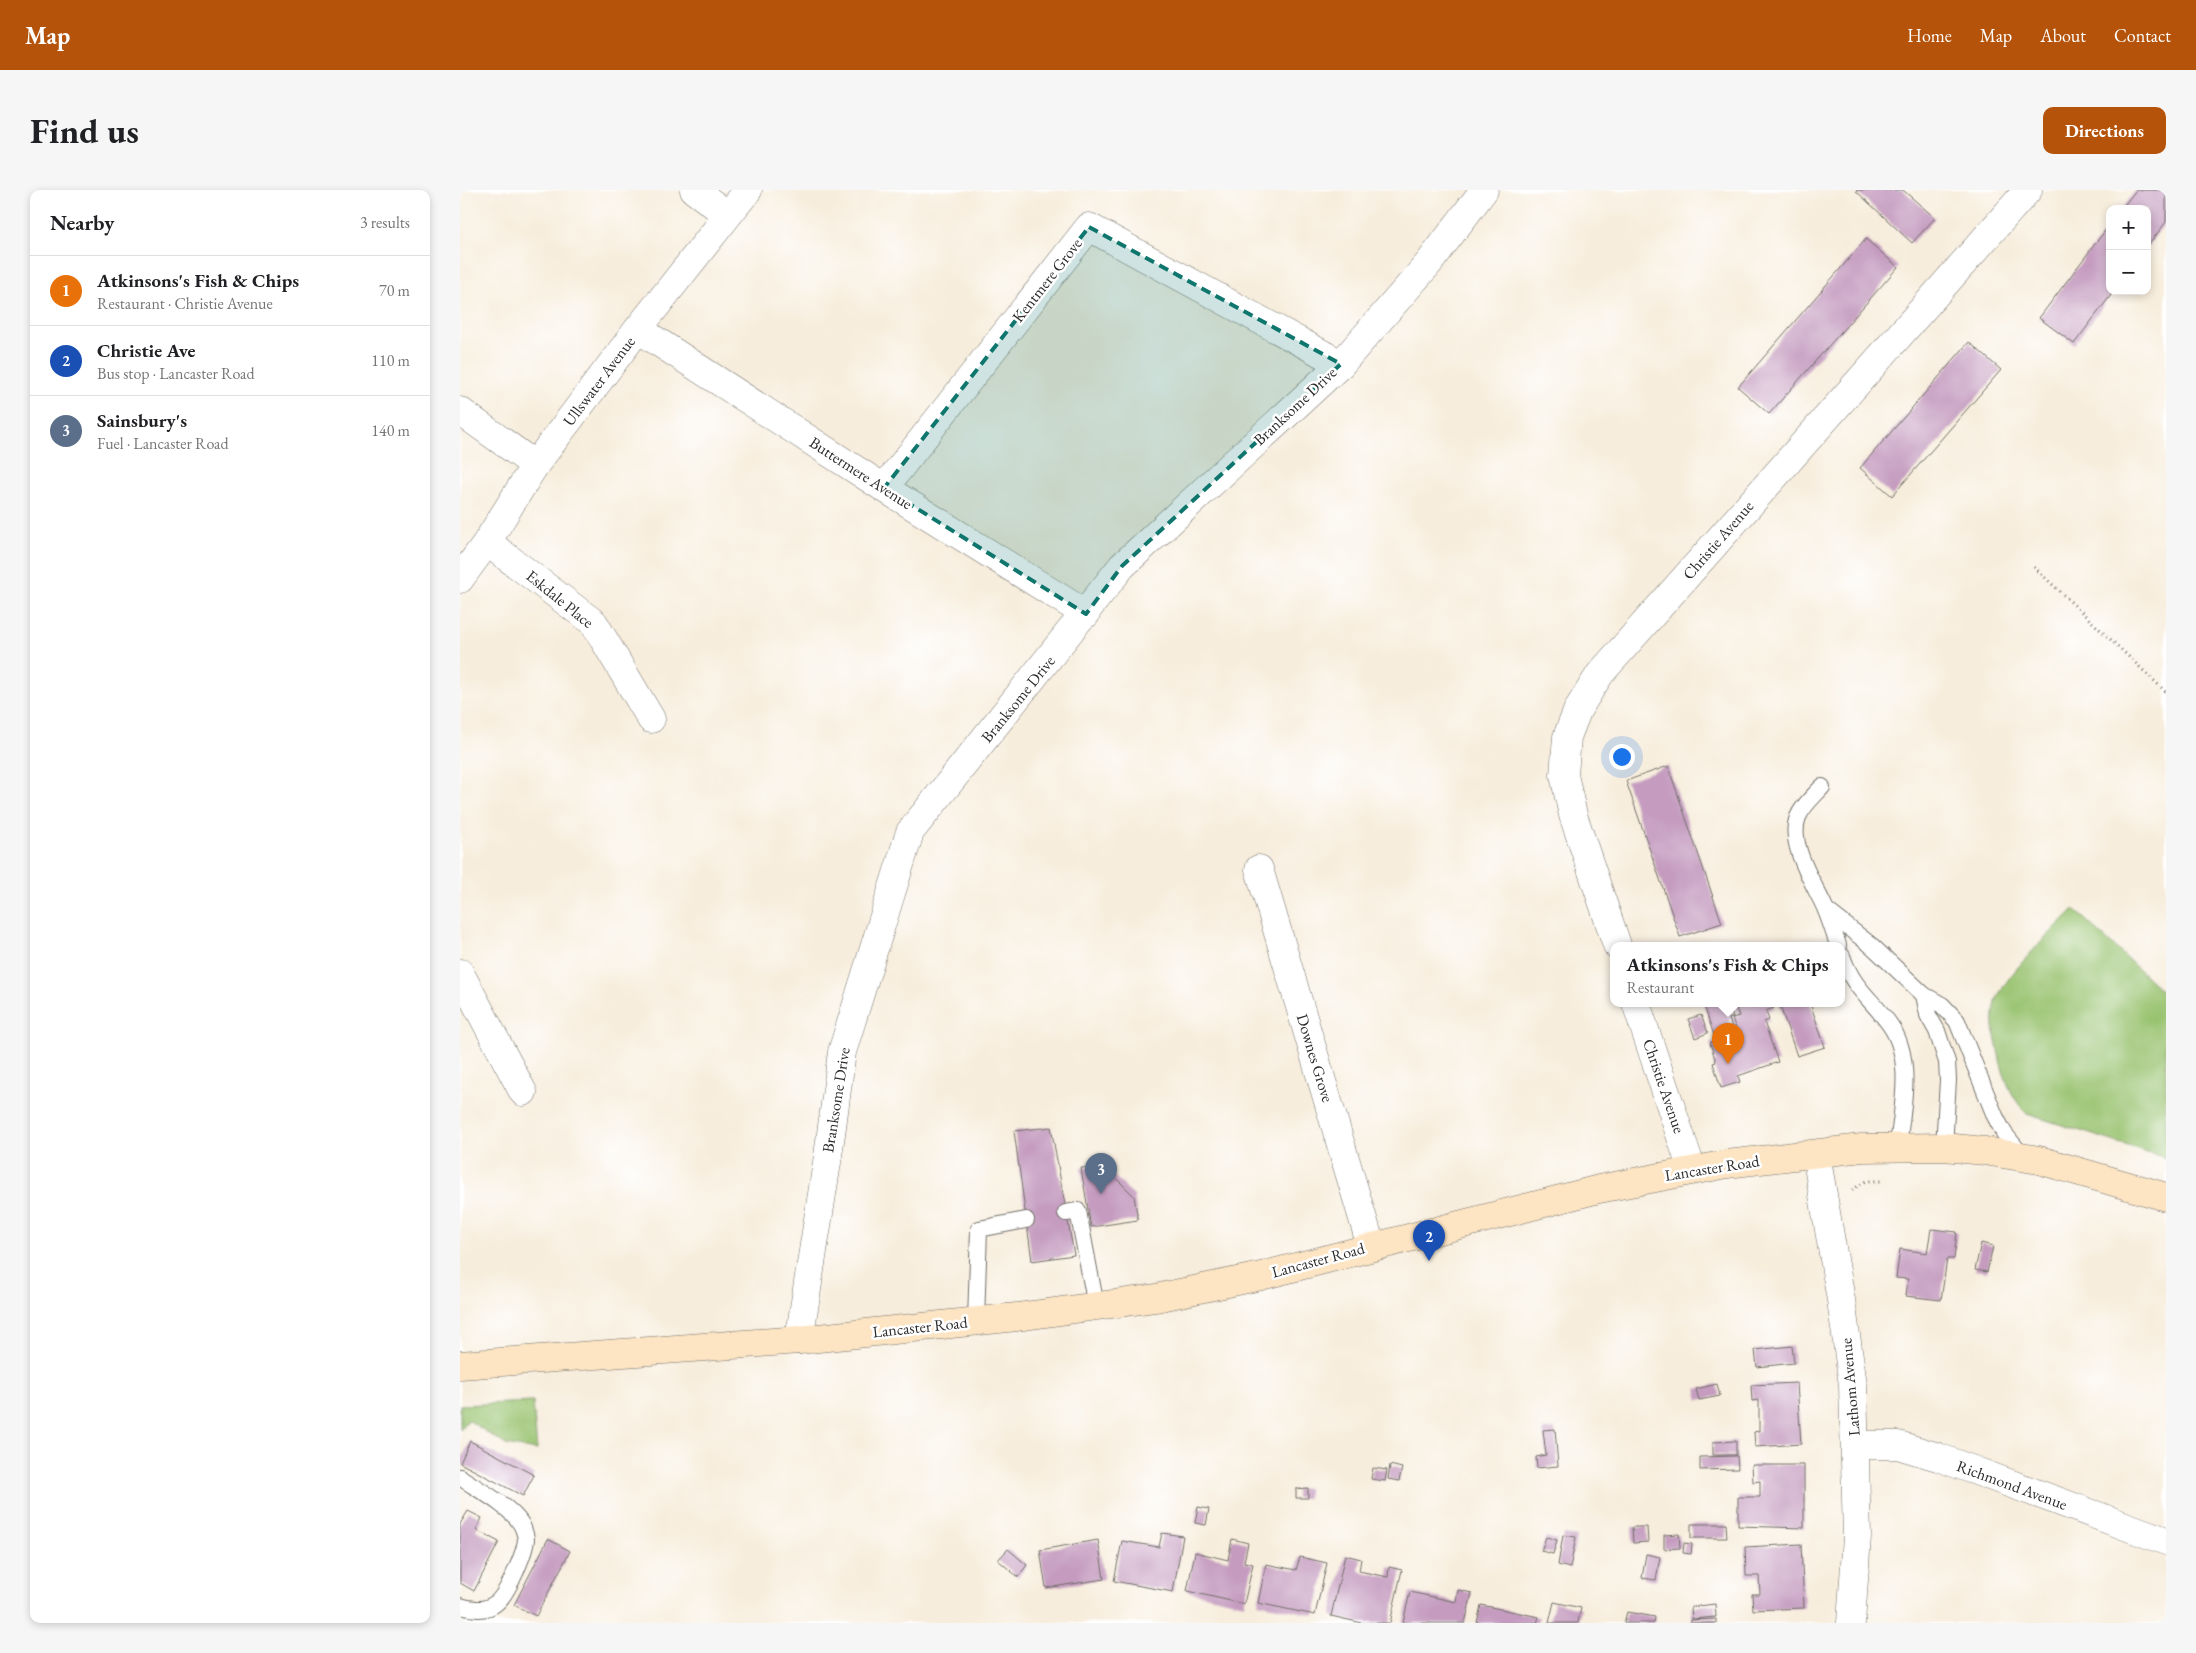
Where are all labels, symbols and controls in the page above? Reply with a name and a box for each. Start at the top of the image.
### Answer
text: Map [25,20,70,51]
text: Home [1907,24,1952,47]
text: Map [1980,24,2012,47]
text: About [2040,24,2086,47]
text: Contact [2114,24,2171,47]
button: Directions [2043,107,2166,154]
text: Find us [30,108,139,153]
map controls [2106,205,2151,295]
button: + [2106,205,2151,250]
text: Nearby [50,209,114,236]
text: 3 results [360,212,410,233]
street label: Kentmere Grove [1007,233,1087,327]
button: − [2106,250,2151,295]
text: Atkinsons's Fish & Chips [97,268,299,293]
text: 1 [62,280,70,301]
text: 70 m [379,280,410,301]
text: Restaurant · Christie Avenue [97,293,273,314]
street label: Ullswater Avenue [558,332,640,430]
text: Christie Ave [97,338,196,363]
text: 2 [62,350,70,371]
text: 110 m [371,350,410,371]
street label: Branksome Drive [1249,362,1341,450]
text: Bus stop · Lancaster Road [97,363,255,384]
text: Sainsbury's [97,408,187,433]
text: 3 [62,420,70,441]
text: 140 m [371,420,410,441]
street label: Buttermere Avenue [805,432,917,514]
text: Fuel · Lancaster Road [97,433,229,454]
street label: Christie Avenue [1678,496,1758,584]
street label: Eskdale Place [522,565,598,633]
street label: Branksome Drive [976,651,1060,747]
your location [1609,744,1635,770]
popup [1610,942,1845,1007]
text: Atkinsons's Fish & Chips [1626,952,1829,977]
text: Restaurant [1626,977,1694,998]
street label: Downes Grove [1292,1011,1338,1105]
pin: 1 [1712,1023,1744,1064]
street label: Christie Avenue [1638,1036,1690,1136]
street label: Branksome Drive [817,1046,855,1154]
street label: Lancaster Road [1663,1150,1762,1186]
pin: 3 [1085,1153,1117,1194]
pin: 2 [1413,1220,1445,1261]
street label: Lancaster Road [1269,1237,1368,1282]
street label: Lancaster Road [872,1311,969,1342]
street label: Lathom Avenue [1835,1337,1865,1437]
street label: Richmond Avenue [1954,1455,2070,1515]

